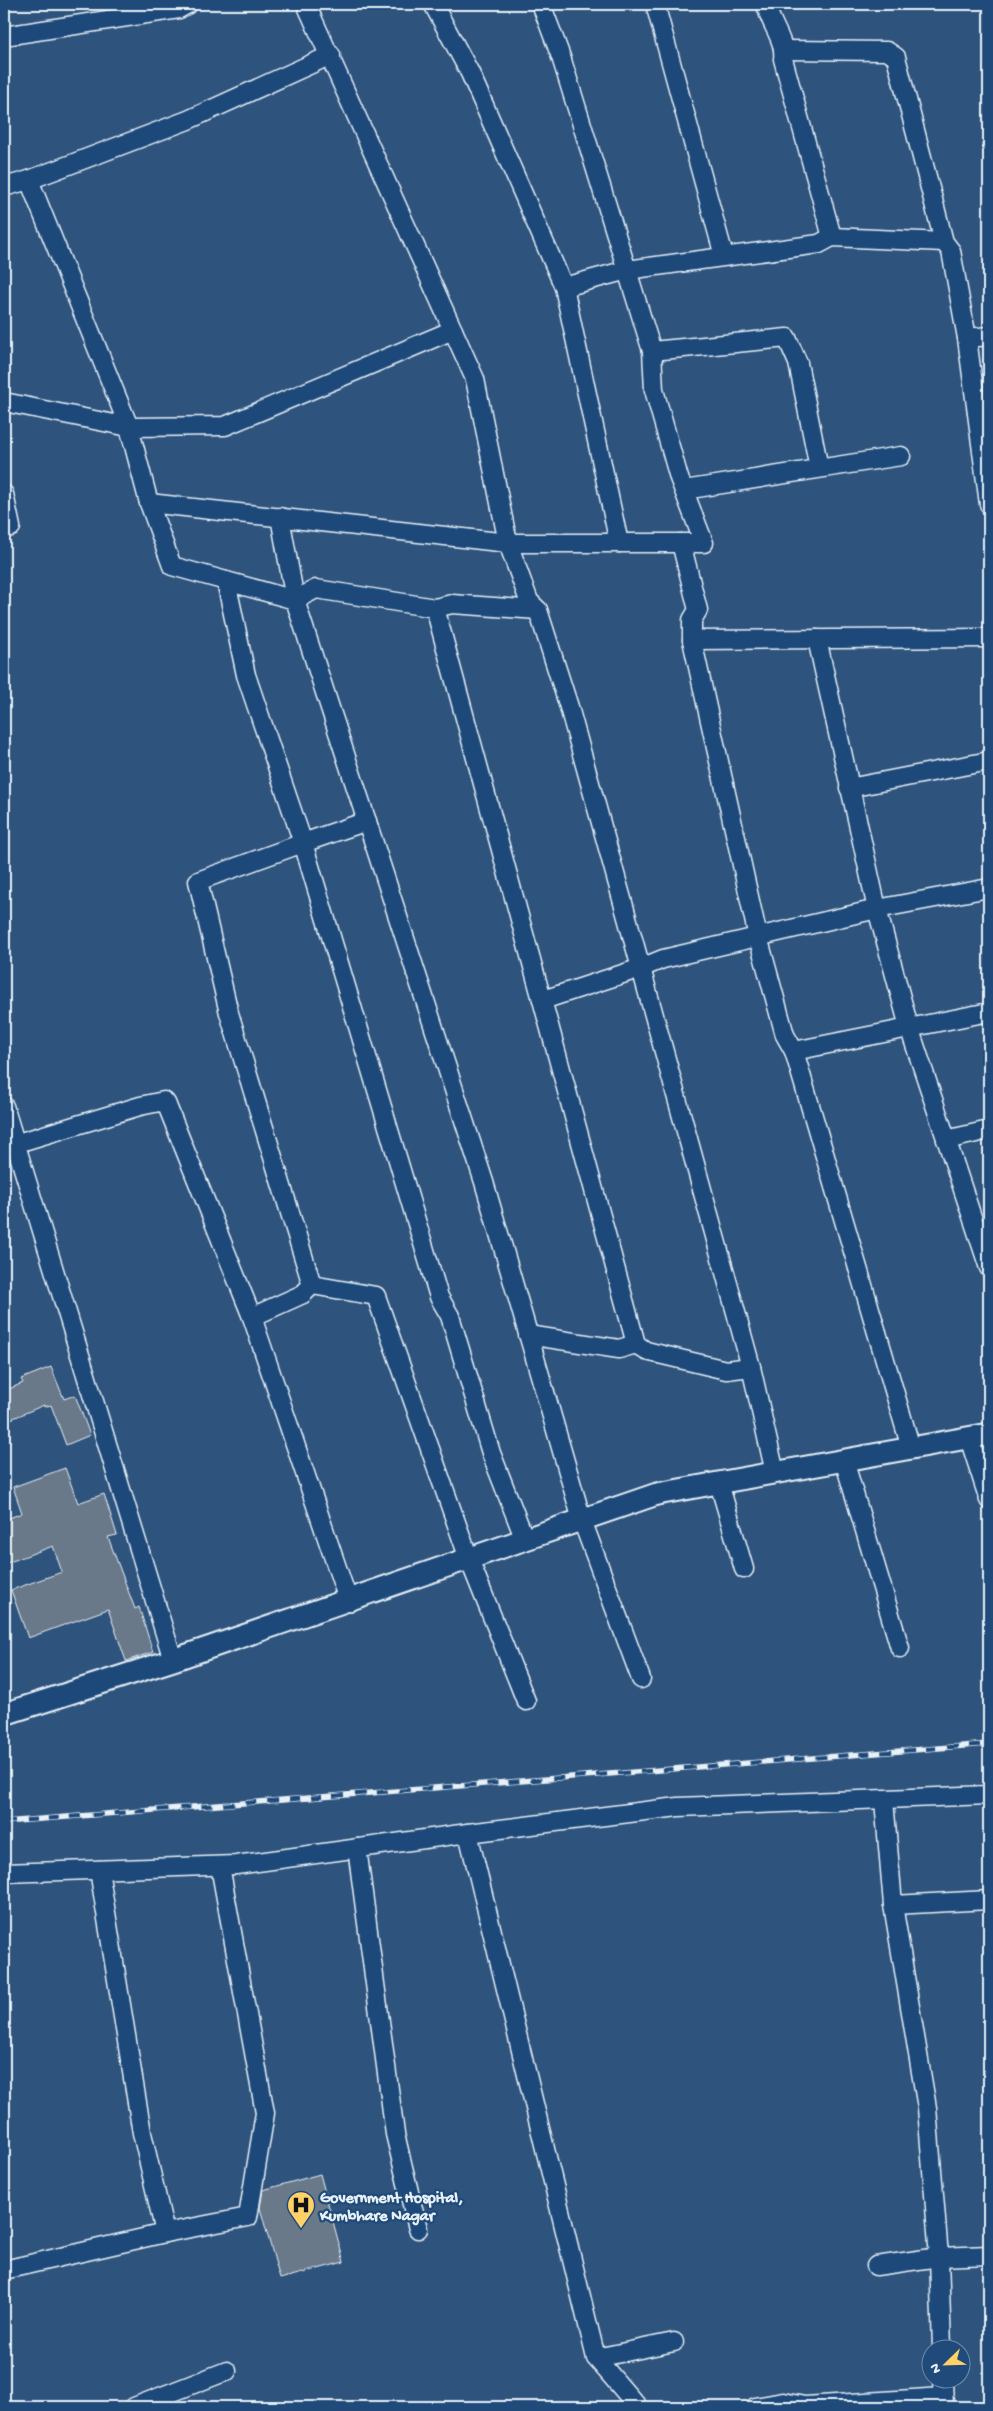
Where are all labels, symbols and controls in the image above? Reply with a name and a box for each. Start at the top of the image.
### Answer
hospital icon: Government Hospital, Kumbhare Nagar [286,2190,316,2229]
place label: Government Hospital, Kumbhare Nagar [319,2190,463,2227]
north arrow [920,2338,970,2388]
text: N [927,2361,946,2376]

